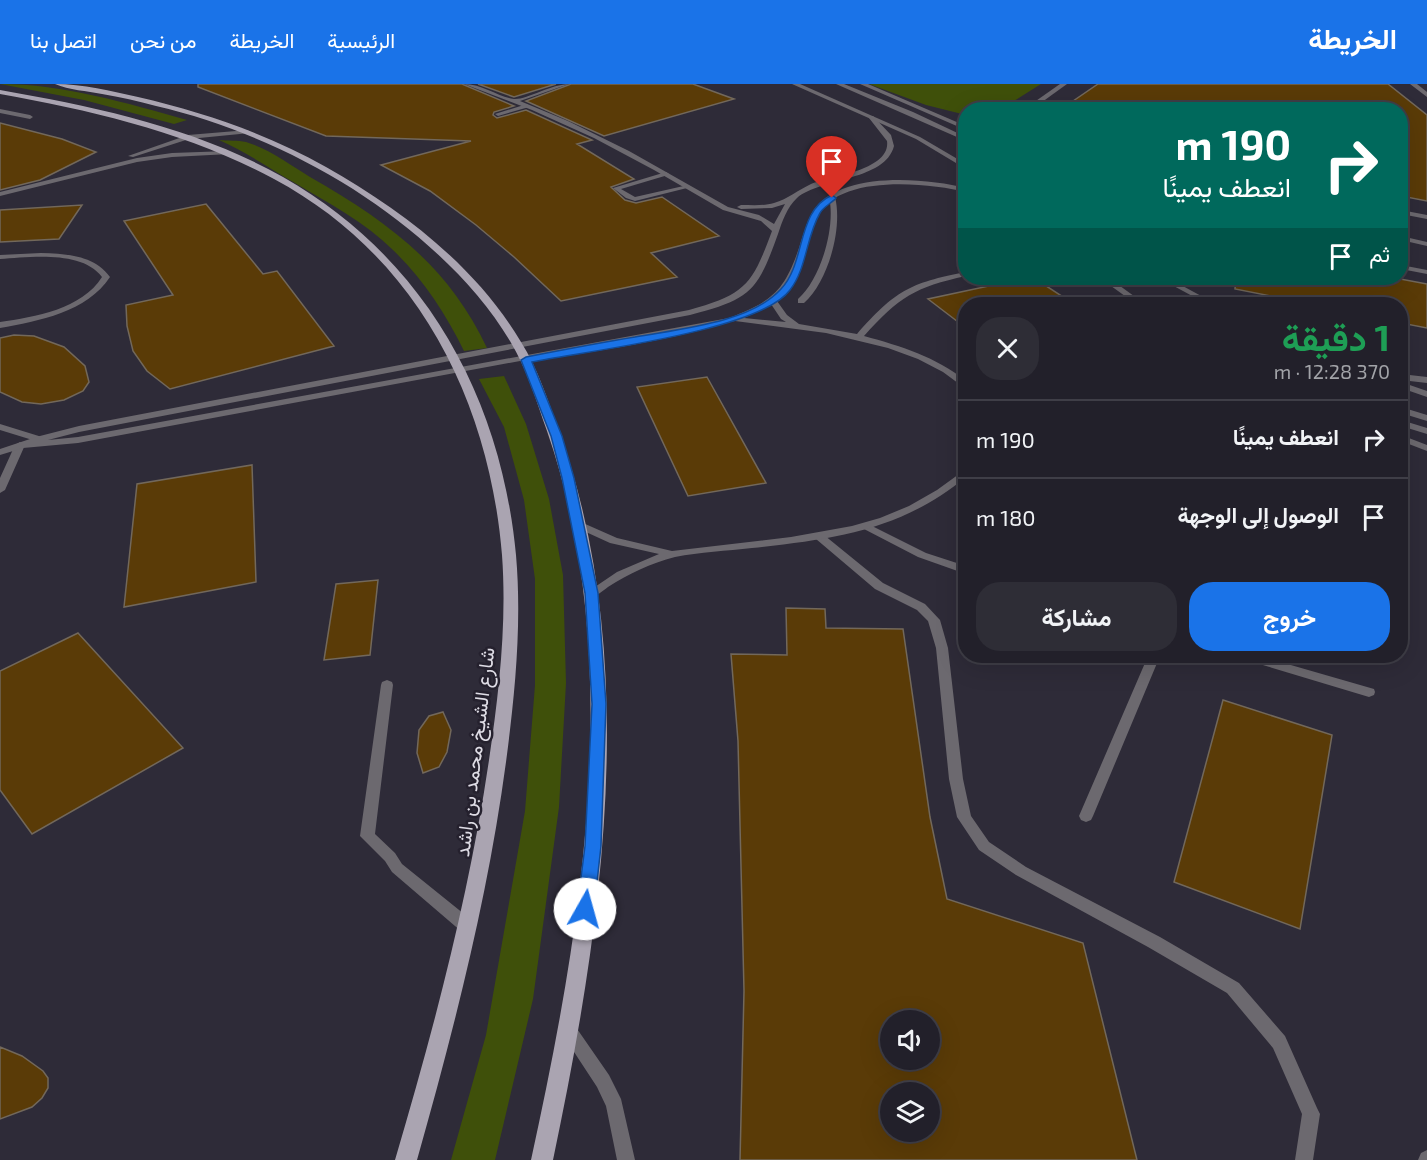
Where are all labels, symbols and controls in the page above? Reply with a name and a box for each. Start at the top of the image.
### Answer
text: الخريطة [1308,21,1397,55]
text: اتصل بنا [30,27,97,52]
text: من نحن [130,27,196,52]
text: الخريطة [229,27,294,52]
text: الرئيسية [327,27,395,52]
text: 190 m [1175,118,1291,168]
icon: right [1312,126,1390,204]
pin [806,136,857,198]
icon: arrive [815,145,848,178]
text: انعطف يمينًا [1162,170,1291,202]
icon: arrive [1324,240,1357,273]
text: ثم [1369,240,1390,266]
text: 1 دقيقة [1282,315,1390,358]
button: close [976,317,1039,380]
text: 370 m · 12:28 [1274,359,1390,383]
text: انعطف يمينًا [1233,423,1339,449]
icon: right [1357,423,1390,456]
text: 190 m [976,426,1035,452]
text: الوصول إلى الوجهة [1177,501,1339,527]
icon: arrive [1357,501,1390,534]
text: 180 m [976,504,1036,530]
button: مشاركة [976,582,1177,651]
button: خروج [1189,582,1390,651]
street label: شارع الشيخ محمد بن راشد [449,646,502,858]
position arrow [553,877,617,941]
map controls [880,1010,940,1142]
button: sound [880,1010,940,1070]
button: layers [880,1082,940,1142]

